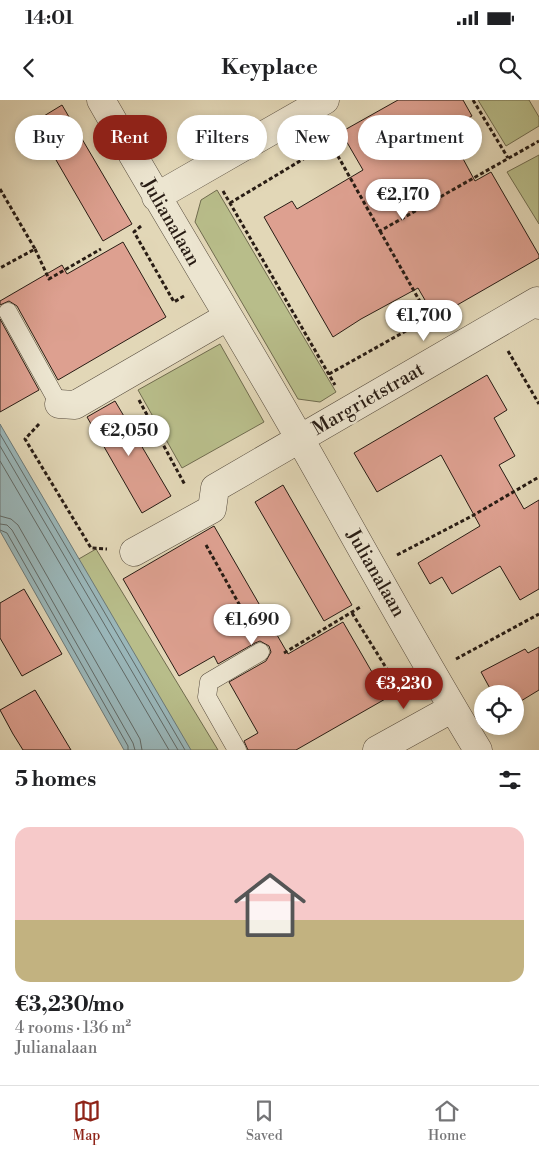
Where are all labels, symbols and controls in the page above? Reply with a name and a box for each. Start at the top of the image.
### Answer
text: 14:01 [25,6,74,30]
icon: back [15,54,43,82]
text: Keyplace [221,54,318,81]
icon: search [496,54,524,82]
chip: Buy [15,115,83,160]
chip: Rent [93,115,167,160]
chip: Filters [177,115,267,160]
chip: New [277,115,348,160]
chip: Apartment [358,115,482,160]
street label: Julianalaan [136,173,206,270]
pin: €2,170 [362,178,444,221]
text: €2,170 [377,185,429,205]
pin: €1,700 [383,300,465,342]
text: €1,700 [396,306,452,326]
street label: Margrietstraat [308,357,428,441]
pin: €2,050 [88,414,170,457]
text: €2,050 [100,421,158,441]
street label: Julianalaan [341,524,411,621]
pin: €1,690 [211,604,293,646]
text: €1,690 [224,610,280,630]
pin: €3,230 [363,668,445,710]
text: €3,230 [376,674,432,694]
map controls [474,685,524,735]
button: locate [474,685,524,735]
icon: filters [496,766,524,794]
text: 5 homes [15,767,96,793]
icon: home [225,860,315,950]
text: €3,230/mo [15,992,124,1018]
text: 4 rooms · 136 m² [15,1018,131,1038]
text: Julianalaan [15,1038,97,1058]
tab: Map [73,1097,101,1145]
tab: Saved [246,1097,283,1145]
tab: Home [428,1097,466,1145]

